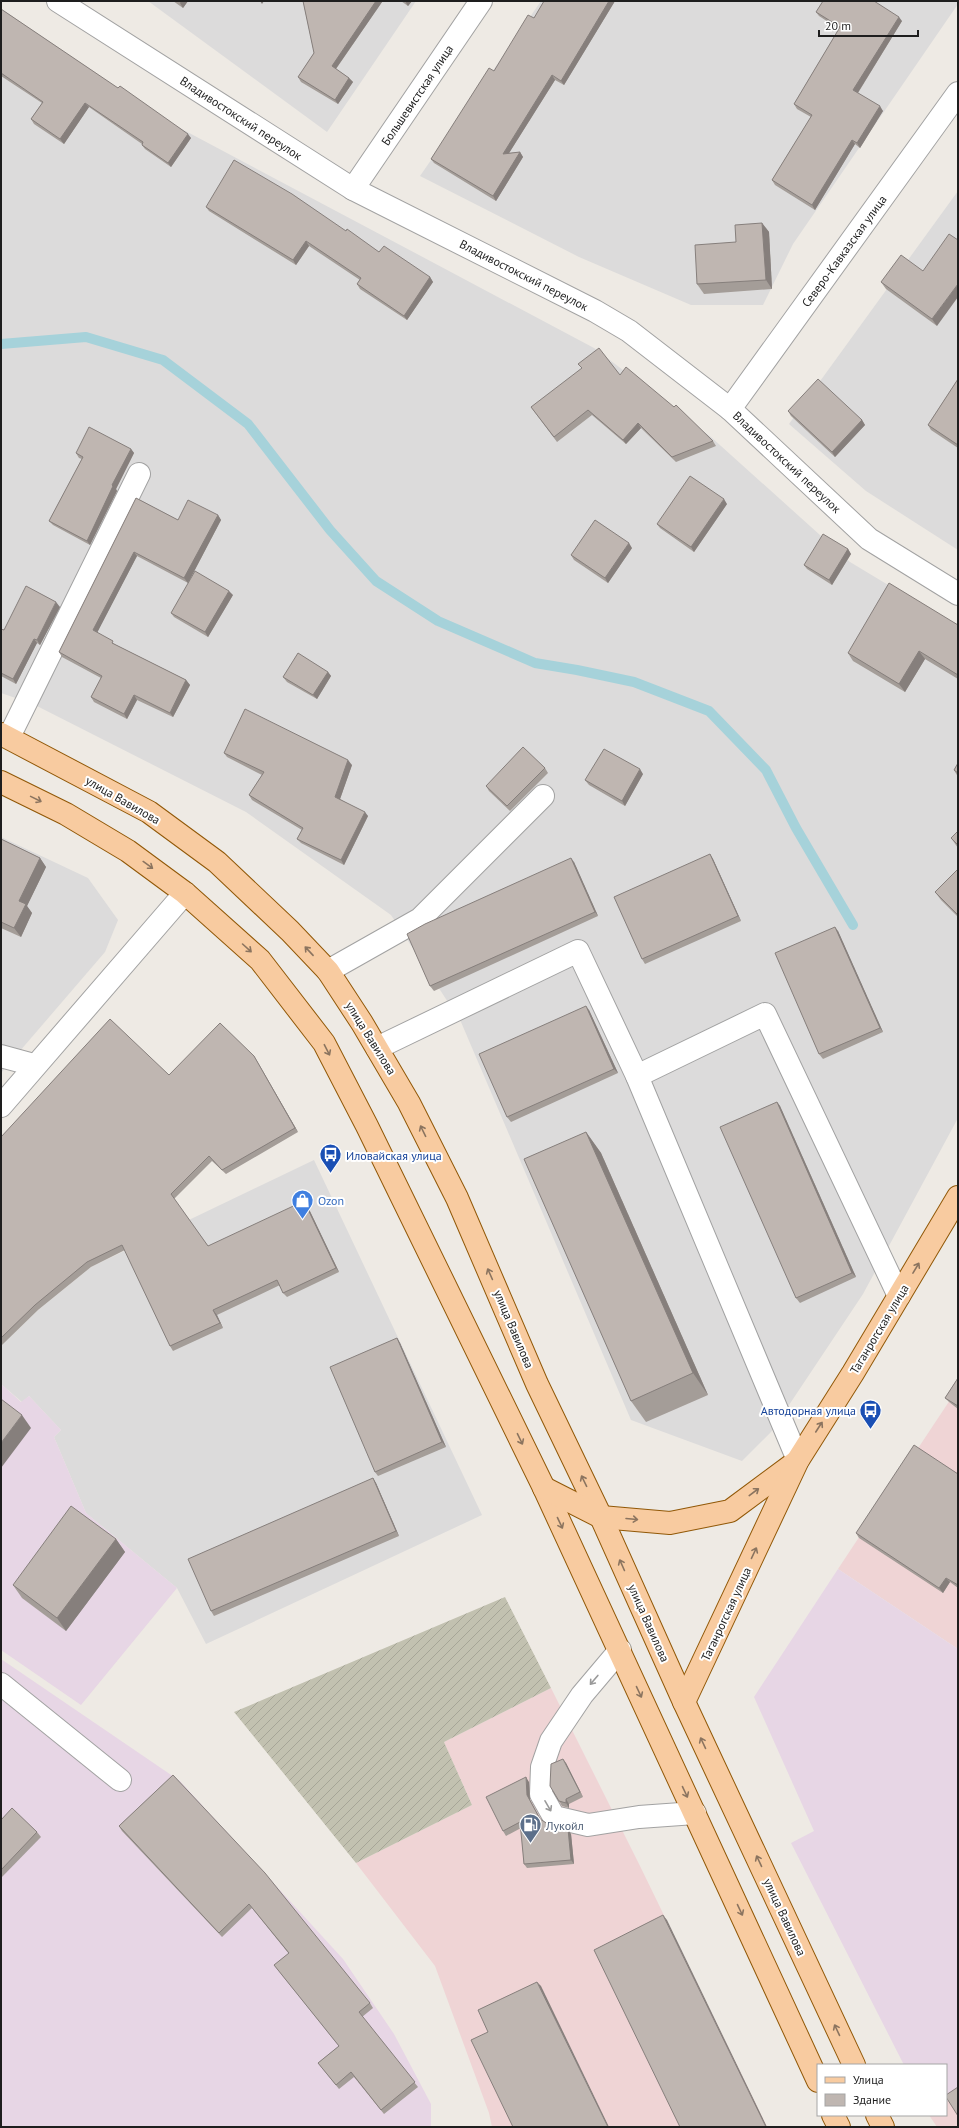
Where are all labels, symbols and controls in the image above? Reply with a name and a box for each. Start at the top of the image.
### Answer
scale bar [819,12,918,38]
text: 20 m [825,18,851,33]
street label: Большевистская улица [378,42,456,148]
street label: Владивостокский переулок [177,73,305,163]
street label: Северо-Кавказская улица [798,192,890,310]
street label: Владивостокский переулок [457,236,591,314]
street label: Владивостокский переулок [730,408,844,516]
street label: улица Вавилова [83,773,163,827]
one-way arrow [30,796,42,803]
one-way arrow [142,861,153,869]
one-way arrow [242,944,253,953]
one-way arrow [304,945,313,956]
street label: улица Вавилова [342,999,400,1077]
one-way arrow [324,1044,332,1056]
one-way arrow [419,1125,426,1137]
bus stop icon: Иловайская улица [317,1142,343,1175]
place label: Иловайская улица [346,1148,442,1163]
shop icon: Ozon [289,1187,315,1220]
place label: Ozon [318,1193,344,1208]
one-way arrow [912,1262,920,1274]
one-way arrow [486,1268,493,1280]
street label: Таганрогская улица [846,1281,912,1377]
street label: улица Вавилова [491,1288,537,1370]
bus stop icon: Автодорная улица [858,1397,884,1430]
place label: Автодорная улица [761,1403,856,1418]
one-way arrow [815,1422,823,1433]
one-way arrow [517,1432,524,1444]
one-way arrow [580,1476,587,1488]
one-way arrow [748,1488,759,1497]
one-way arrow [625,1516,638,1523]
one-way arrow [557,1517,564,1529]
one-way arrow [751,1547,758,1559]
one-way arrow [618,1559,625,1571]
street label: Таганрогская улица [698,1565,754,1663]
street label: улица Вавилова [625,1582,673,1664]
one-way arrow [590,1675,599,1685]
one-way arrow [636,1685,643,1697]
one-way arrow [699,1738,706,1750]
one-way arrow [682,1786,689,1798]
one-way arrow [545,1800,553,1812]
fuel station icon: Лукойл [518,1812,544,1845]
place label: Лукойл [545,1818,584,1833]
one-way arrow [754,1856,762,1868]
street label: улица Вавилова [761,1876,809,1958]
one-way arrow [737,1904,744,1916]
one-way arrow [833,2024,840,2036]
legend [817,2064,947,2116]
text: Улица [853,2072,884,2087]
text: Здание [853,2092,891,2107]

